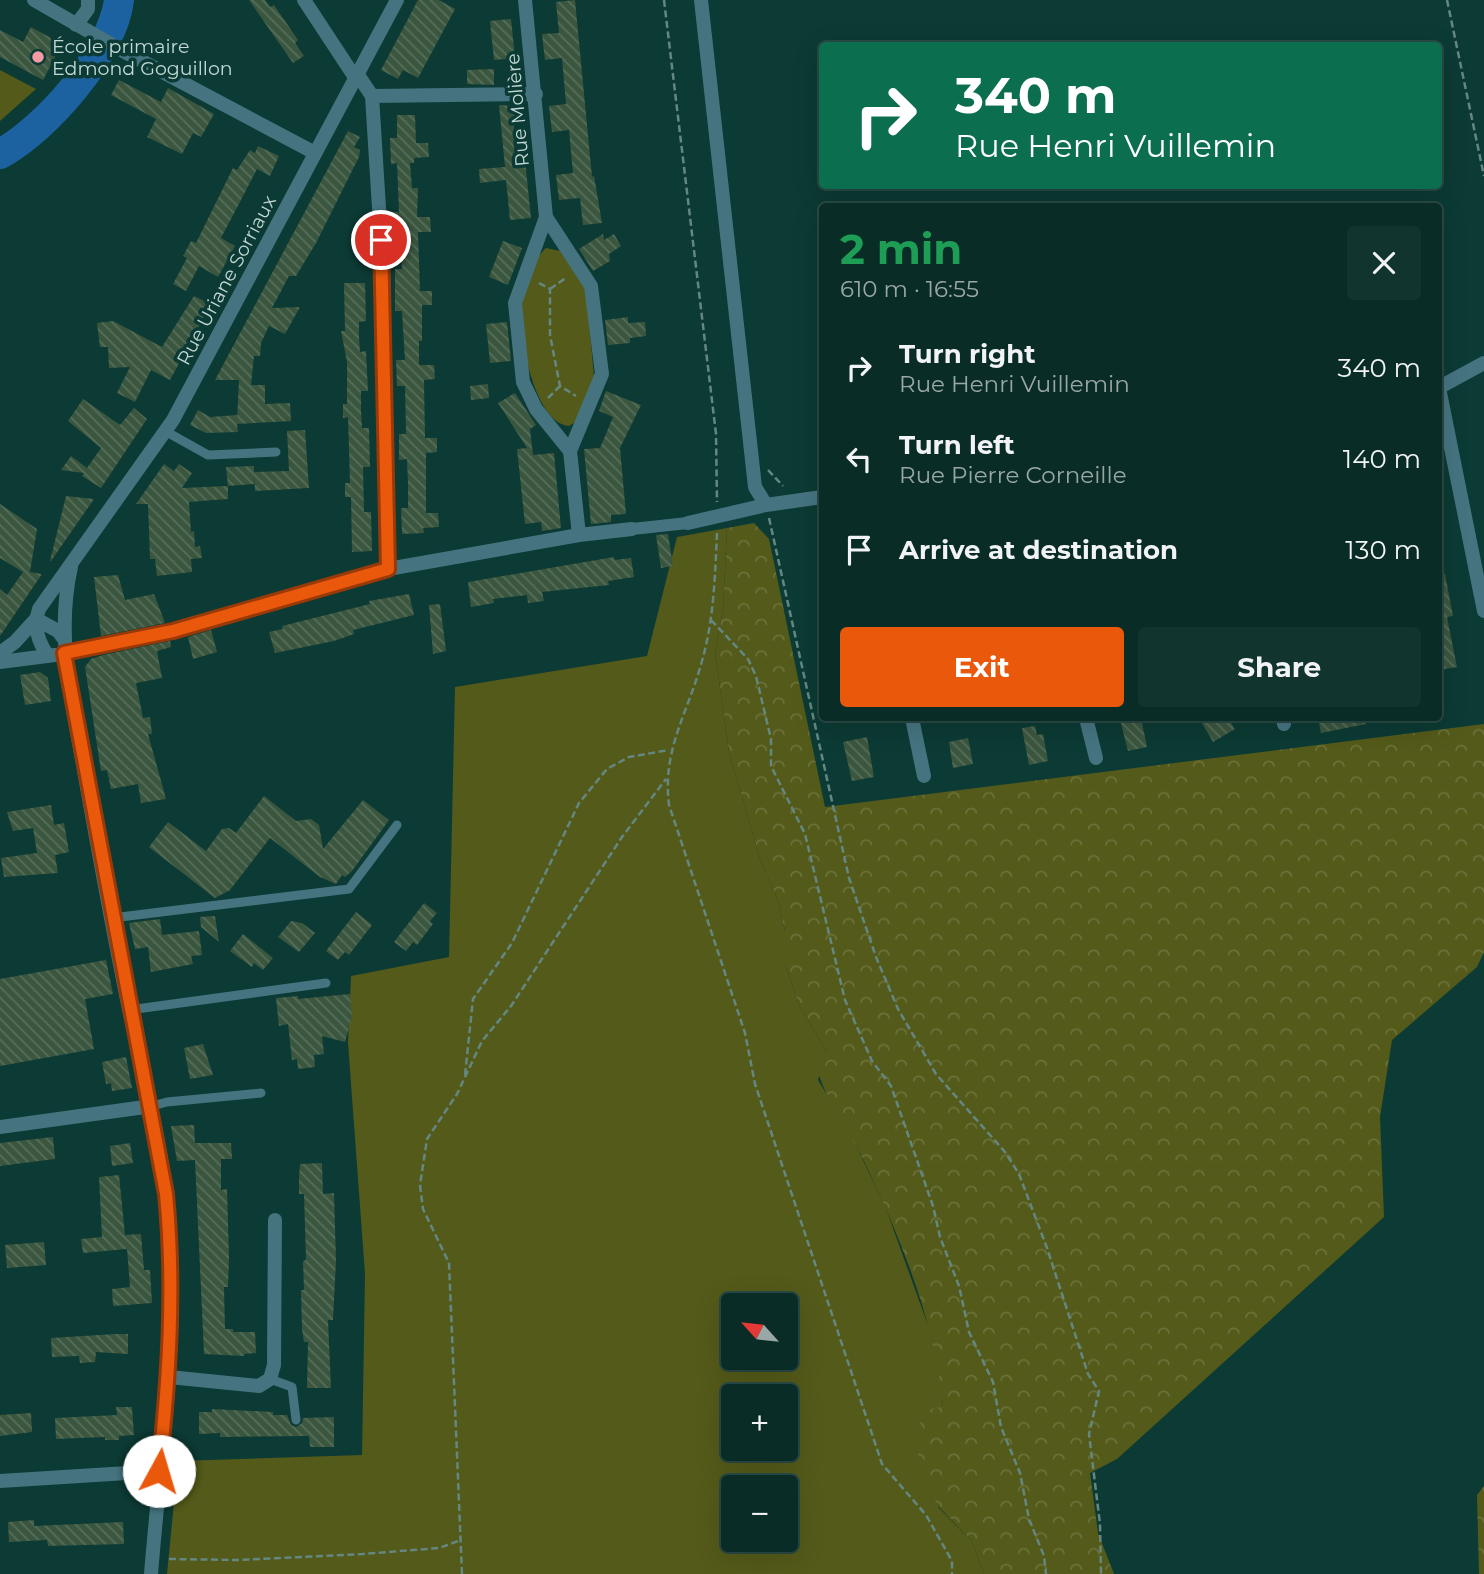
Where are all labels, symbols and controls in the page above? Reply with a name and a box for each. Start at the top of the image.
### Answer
place label: École primaire Edmond Goguillon [52,35,233,80]
marker: École primaire Edmond Goguillon [30,49,46,65]
street label: Rue Molière [501,52,534,168]
text: 340 m [955,66,1116,125]
icon: right [840,70,931,161]
text: Rue Henri Vuillemin [955,126,1276,165]
street label: Rue Uriane Sorriaux [172,191,281,369]
pin [351,210,411,270]
icon: arrive [362,221,400,259]
text: 2 min [840,223,962,275]
button: close [1347,226,1421,300]
text: 610 m · 16:55 [840,275,979,303]
text: Turn right [899,338,1035,370]
icon: right [840,349,878,387]
text: 340 m [1338,352,1421,384]
text: Rue Henri Vuillemin [899,370,1130,398]
text: Turn left [899,429,1015,461]
icon: left [840,440,878,478]
text: 140 m [1343,443,1421,475]
text: Rue Pierre Corneille [899,461,1127,489]
icon: arrive [840,531,878,569]
text: Arrive at destination [899,534,1178,566]
text: 130 m [1345,534,1421,566]
button: Exit [840,627,1124,707]
button: Share [1138,627,1421,707]
north arrow [721,1293,798,1370]
map controls [721,1293,798,1552]
button: + [721,1384,798,1461]
position arrow [122,1434,196,1508]
button: − [721,1475,798,1552]

